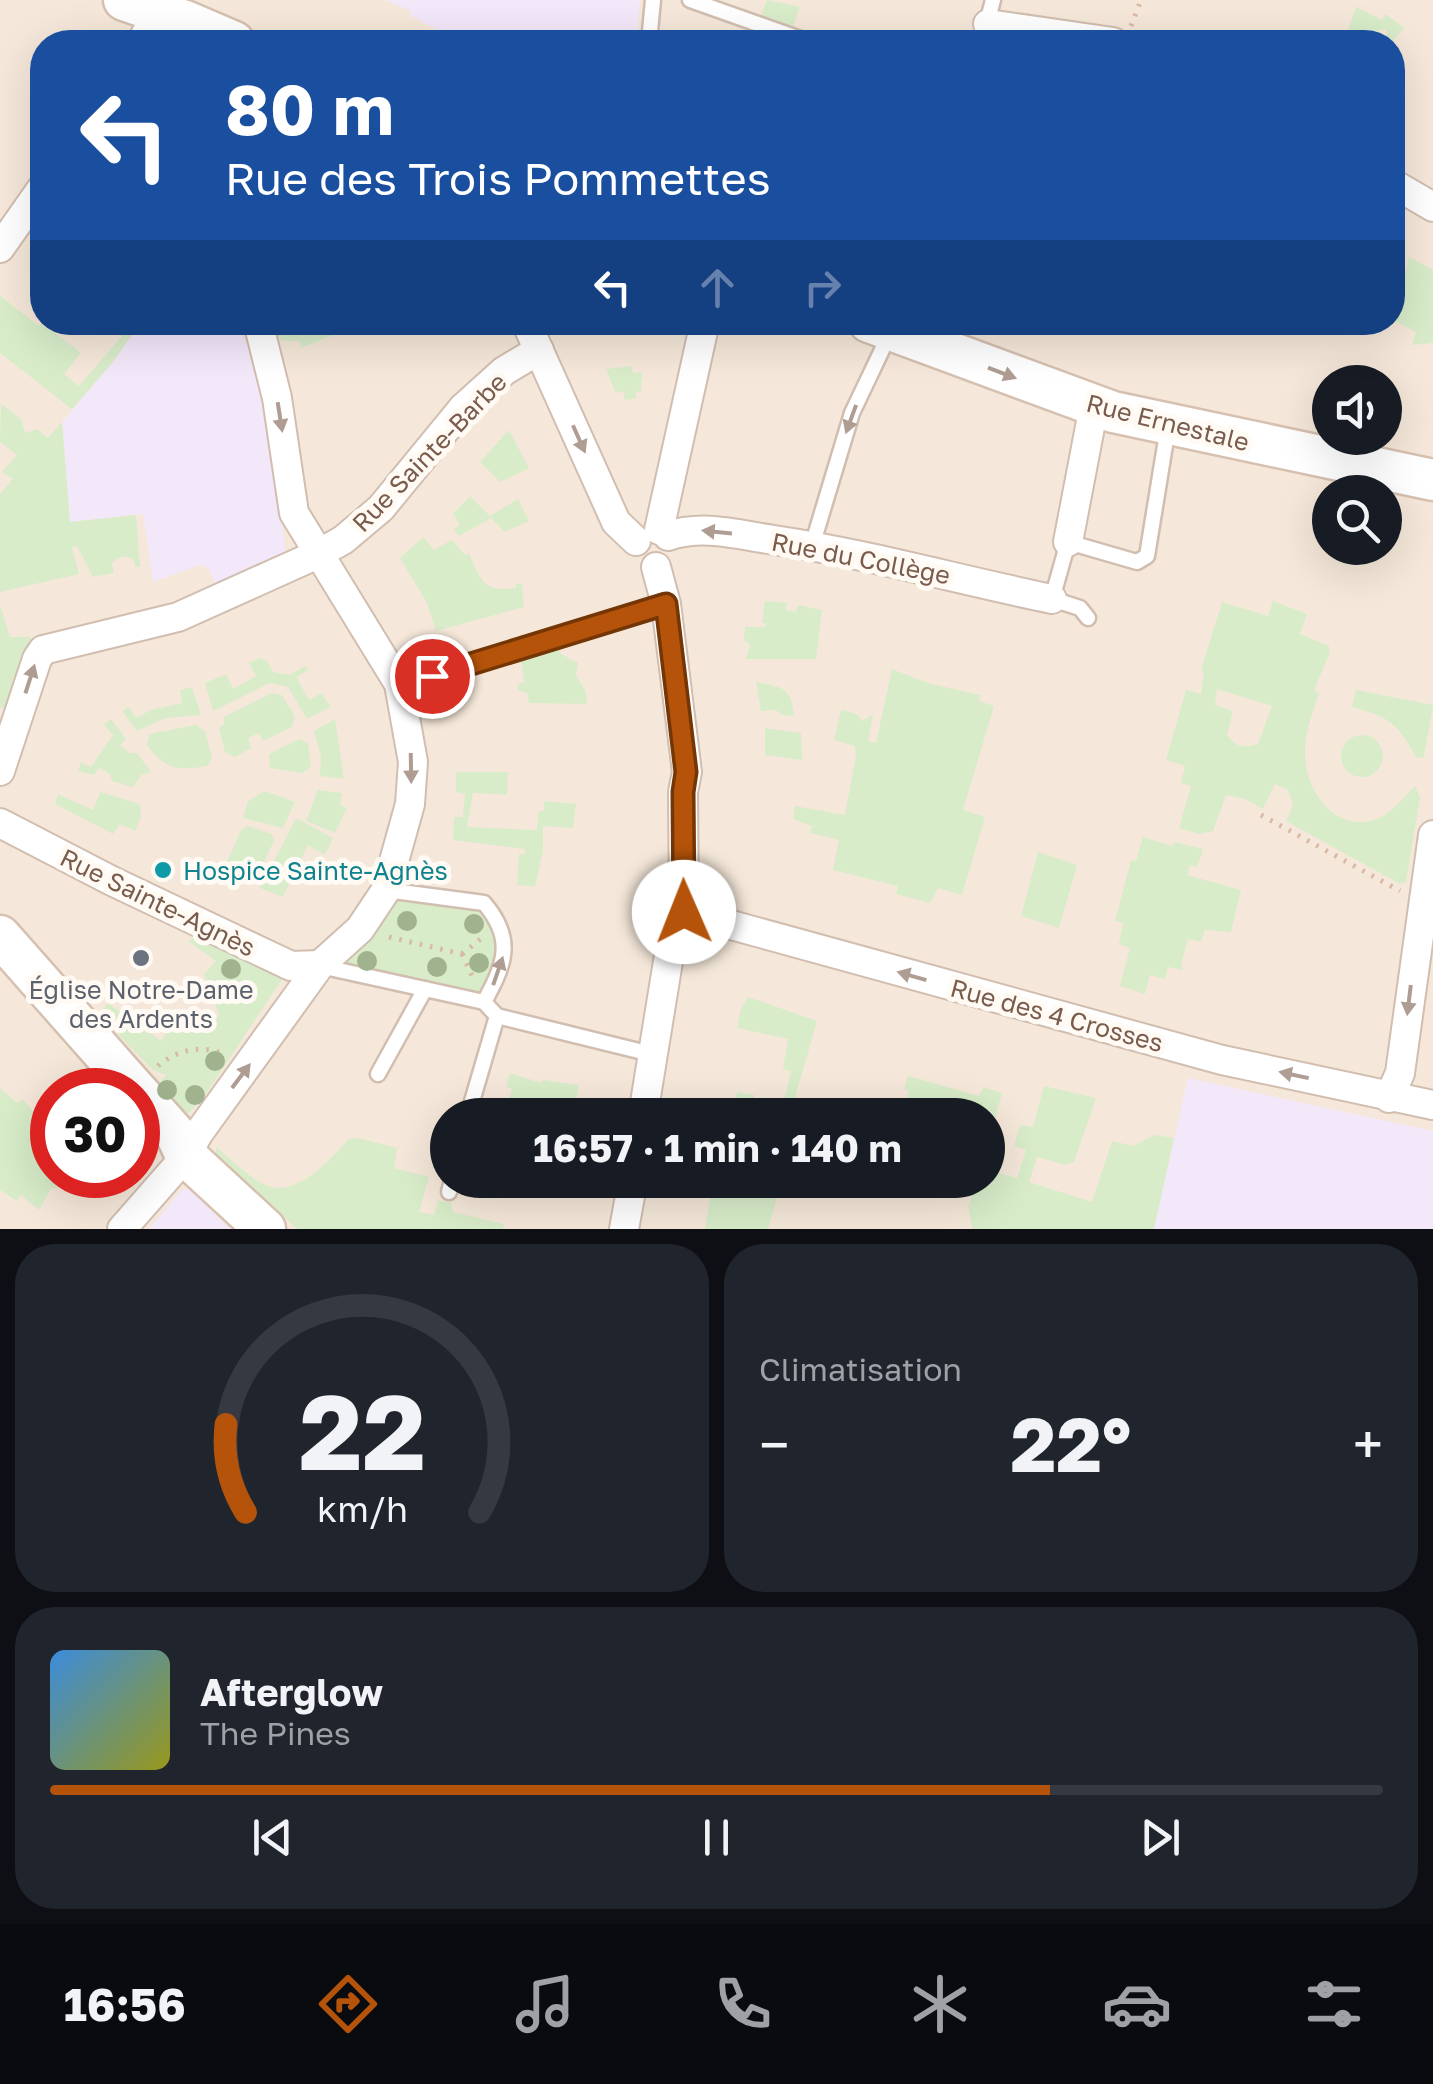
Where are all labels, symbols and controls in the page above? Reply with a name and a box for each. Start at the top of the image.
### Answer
text: 80 m [225,66,394,150]
icon: left [60,70,190,200]
text: Rue des Trois Pommettes [225,151,771,205]
icon: left [585,260,640,315]
icon: ahead [690,260,745,315]
icon: right [795,260,850,315]
one-way arrow [987,365,1017,381]
map controls [1312,365,1402,565]
button: sound [1312,365,1402,455]
street label: Rue Sainte-Barbe [345,366,513,538]
street label: Rue Ernestale [1083,387,1253,457]
one-way arrow [273,402,288,434]
one-way arrow [843,404,858,434]
one-way arrow [571,424,587,454]
button: search [1312,475,1402,565]
one-way arrow [700,524,732,540]
street label: Rue du Collège [769,525,953,591]
pin [390,634,475,719]
icon: arrive [405,649,460,704]
one-way arrow [24,663,39,693]
one-way arrow [404,752,420,784]
street label: Rue Sainte-Agnès [55,841,261,963]
place label: Hospice Sainte-Agnès [183,855,448,886]
marker: Hospice Sainte-Agnès [152,859,174,881]
position arrow [632,860,736,964]
marker: Église Notre-Dame des Ardents [130,947,152,969]
one-way arrow [491,956,506,986]
one-way arrow [896,968,927,983]
street label: Rue des 4 Crosses [947,972,1167,1058]
place label: Église Notre-Dame des Ardents [29,974,253,1034]
one-way arrow [1401,985,1417,1017]
one-way arrow [231,1063,251,1089]
one-way arrow [1279,1067,1310,1082]
speed limit sign: 30 [30,1068,160,1198]
text: 16:57 · 1 min · 140 m [533,1125,902,1170]
text: Climatisation [759,1350,962,1388]
text: 22 [299,1368,425,1493]
text: 22° [1011,1398,1131,1489]
text: − [759,1411,789,1477]
text: + [1353,1411,1383,1477]
text: km/h [317,1487,407,1530]
text: Afterglow [200,1669,383,1714]
text: The Pines [200,1714,351,1752]
icon: previous [245,1810,300,1865]
icon: pause [689,1810,744,1865]
icon: next [1133,1810,1188,1865]
icon: directions [313,1969,383,2039]
icon: music [510,1969,580,2039]
icon: phone [708,1969,778,2039]
icon: climate [905,1969,975,2039]
icon: car [1102,1969,1172,2039]
icon: filters [1299,1969,1369,2039]
text: 16:56 [64,1977,186,2031]

